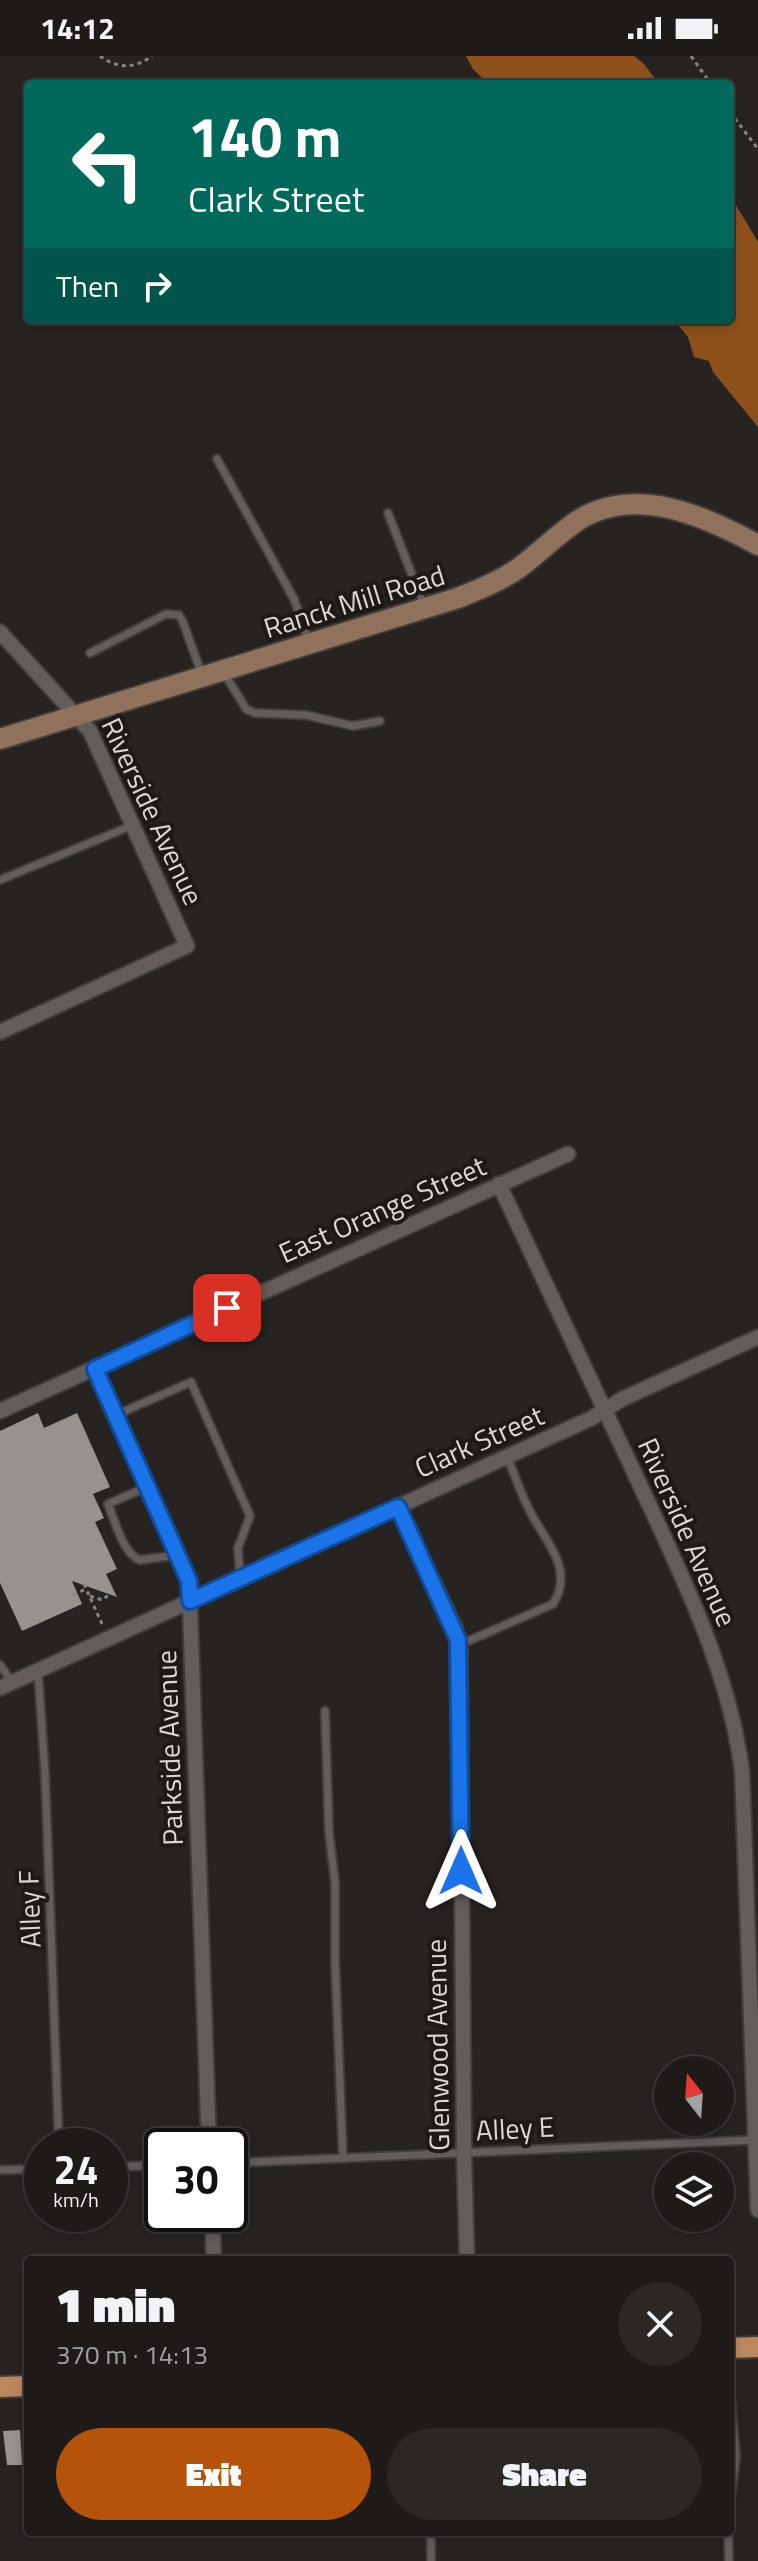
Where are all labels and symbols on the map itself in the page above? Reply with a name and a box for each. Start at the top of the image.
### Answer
street label: Ranck Mill Road [258,553,450,649]
street label: Riverside Avenue [91,710,215,912]
street label: East Orange Street [272,1144,493,1274]
pin [193,1274,261,1342]
street label: Clark Street [408,1393,551,1489]
street label: Riverside Avenue [627,1431,749,1633]
street label: Parkside Avenue [144,1650,194,1846]
position arrow [419,1829,503,1913]
street label: Alley F [6,1869,52,1949]
street label: Glenwood Avenue [414,1939,460,2151]
north arrow [654,2056,734,2136]
street label: Alley E [475,2104,555,2152]
speed limit sign: 30 [144,2128,248,2232]

